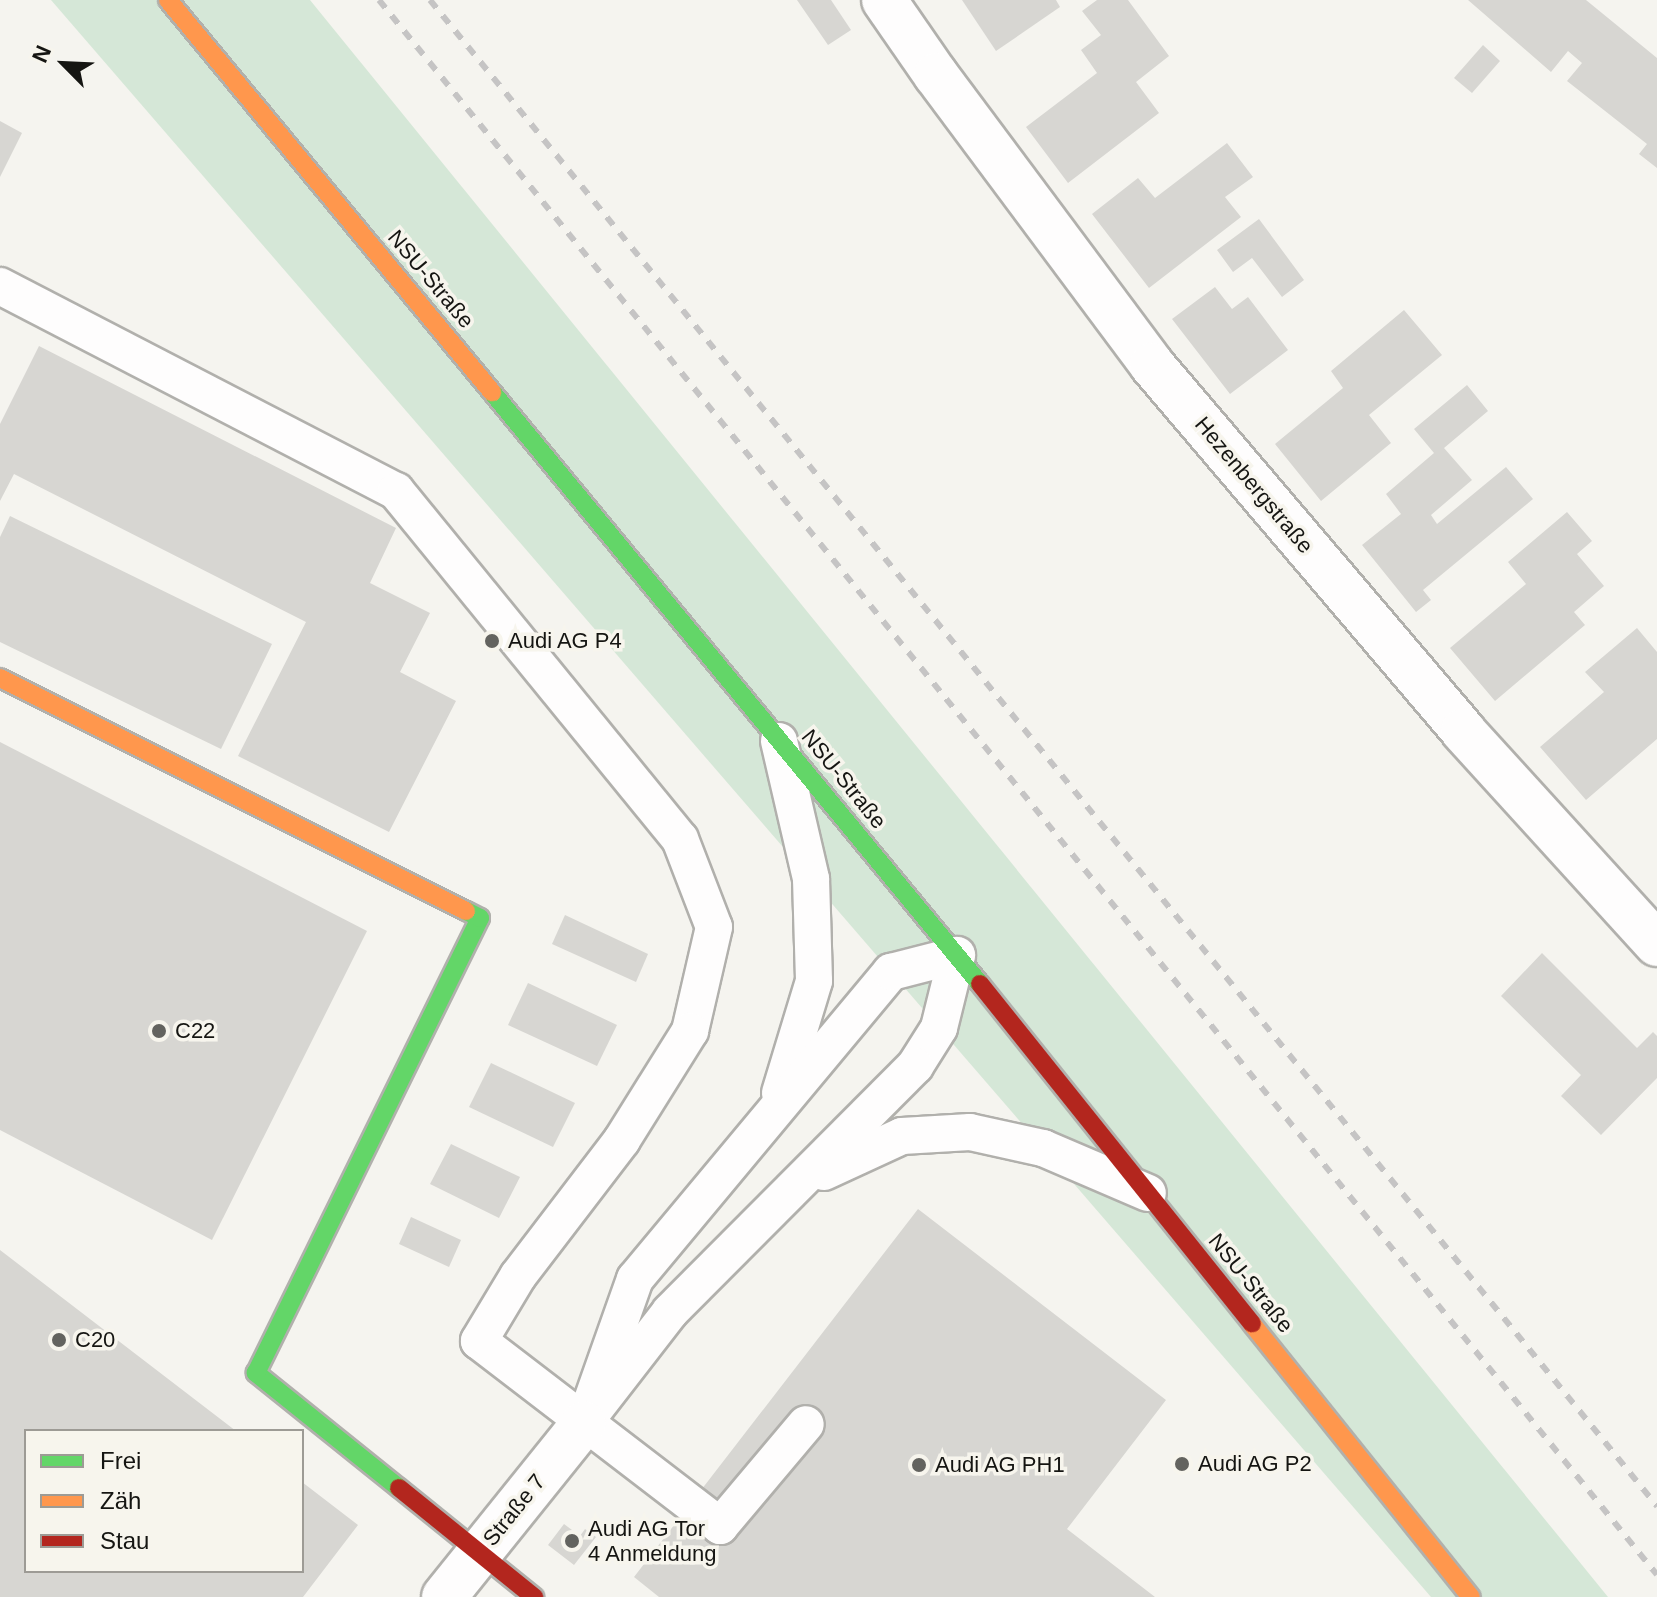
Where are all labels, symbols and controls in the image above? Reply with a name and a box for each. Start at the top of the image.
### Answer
north arrow [24,24,104,104]
text: N [27,42,56,66]
street label: NSU-Straße [382,225,480,333]
street label: Hezenbergstraße [1189,411,1319,559]
place label: Audi AG P4 [508,628,623,654]
marker: Audi AG P4 [483,632,501,650]
street label: NSU-Straße [796,724,892,834]
place label: C22 [175,1018,215,1044]
marker: C22 [150,1022,168,1040]
street label: NSU-Straße [1203,1228,1299,1338]
place label: C20 [75,1327,115,1353]
marker: C20 [50,1331,68,1349]
legend [24,1429,304,1573]
text: Frei [100,1447,141,1474]
place label: Audi AG P2 [1198,1451,1313,1477]
place label: Audi AG PH1 [935,1452,1066,1478]
marker: Audi AG P2 [1173,1455,1191,1473]
marker: Audi AG PH1 [910,1456,928,1474]
street label: Straße 7 [477,1469,551,1551]
text: Zäh [100,1487,141,1514]
place label: Audi AG Tor 4 Anmeldung [588,1515,718,1566]
text: Stau [100,1527,149,1554]
marker: Audi AG Tor 4 Anmeldung [563,1532,581,1550]

